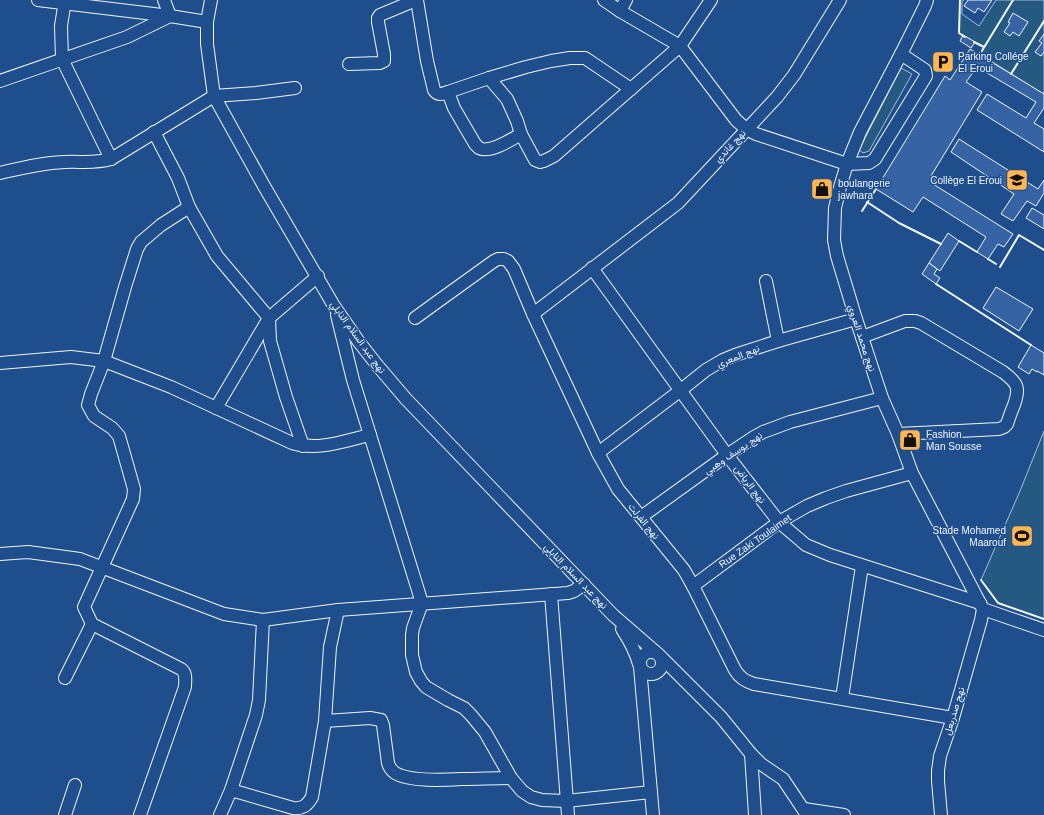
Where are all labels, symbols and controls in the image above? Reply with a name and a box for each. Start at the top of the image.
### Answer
parking icon: Parking Collége El Eroui [930,49,956,75]
place label: Parking Collége El Eroui [958,51,1029,74]
street label: نهج غاندي [712,127,750,167]
school or university icon: Collège El Eroui [1004,167,1030,193]
place label: Collège El Eroui [930,175,1002,186]
shop icon: boulangerie jawhara [809,176,835,202]
place label: boulangerie jawhara [837,178,891,201]
street label: نهج عبد السلام النابلي [326,299,388,377]
street label: نهج محمد العروي [843,303,878,374]
street label: نهج المعري [715,342,762,372]
shop icon: Fashion Man Sousse [897,427,923,453]
street label: نهج يوسف وهبي [702,429,766,479]
place label: Fashion Man Sousse [926,429,982,452]
street label: نهج الرياض [731,463,768,506]
street label: نهج الفرلت [625,501,662,542]
street label: Rue Zaki Toulaimet [717,512,793,570]
sports icon: Stade Mohamed Maarouf [1009,523,1035,549]
place label: Stade Mohamed Maarouf [933,525,1006,548]
street label: نهج عبد السلام النابلي [540,541,610,613]
street label: نهج صدربعل [941,685,968,737]

